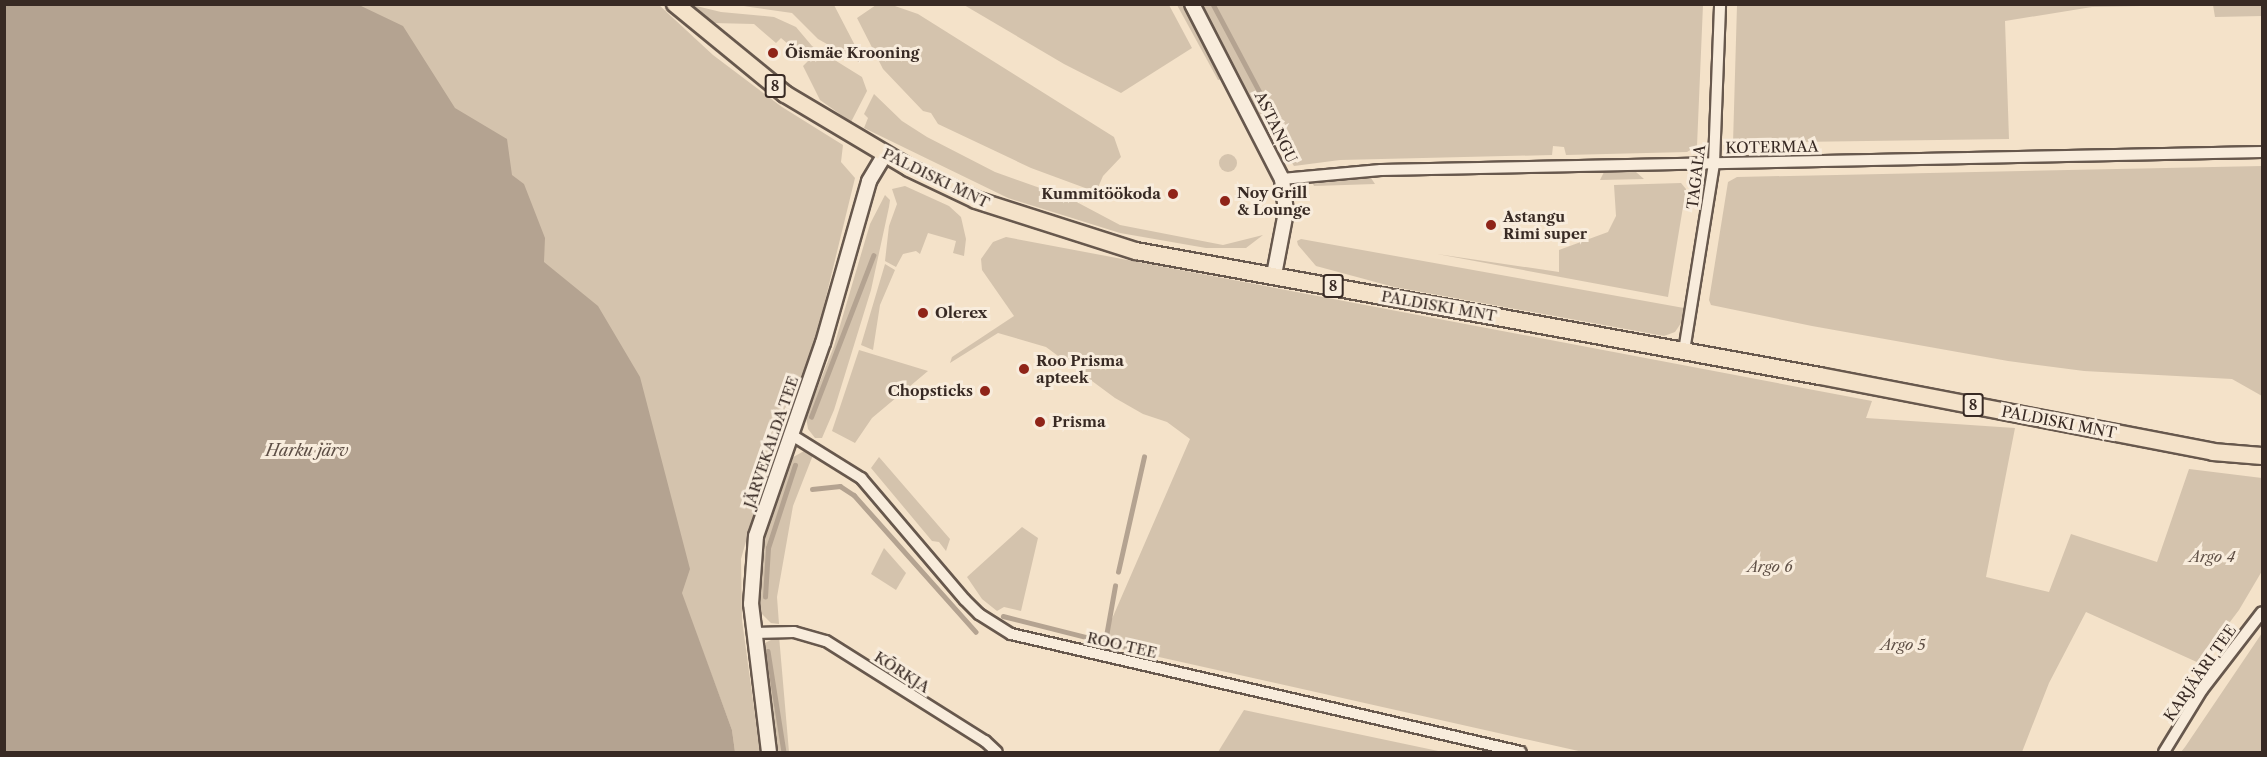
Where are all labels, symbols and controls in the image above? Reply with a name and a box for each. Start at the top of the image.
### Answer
place label: Õismäe Krooning [785,44,919,62]
marker: Õismäe Krooning [766,46,780,60]
road number: 8 [764,75,786,97]
street label: ASTANGU [1251,88,1301,166]
street label: KOTERMAA [1725,137,1819,157]
street label: PALDISKI MNT [880,144,992,212]
street label: TAGALA [1683,144,1709,210]
place label: Noy Grill & Lounge [1237,183,1311,218]
place label: Kummitöökoda [1041,185,1161,203]
marker: Kummitöökoda [1166,187,1180,201]
marker: Noy Grill & Lounge [1218,194,1232,208]
place label: Astangu Rimi super [1503,207,1587,242]
marker: Astangu Rimi super [1484,218,1498,232]
road number: 8 [1322,275,1344,297]
street label: PALDISKI MNT [1380,287,1498,325]
place label: Olerex [935,304,987,322]
marker: Olerex [916,306,930,320]
place label: Roo Prisma apteek [1036,351,1124,386]
marker: Roo Prisma apteek [1017,362,1031,376]
street label: JÄRVEKALDA TEE [740,373,802,511]
place label: Chopsticks [888,382,973,400]
marker: Chopsticks [978,384,992,398]
road number: 8 [1962,394,1984,416]
street label: PALDISKI MNT [2000,402,2118,442]
place label: Prisma [1052,413,1106,431]
marker: Prisma [1033,415,1047,429]
water label: Harku järv [266,440,348,460]
park label: Argo 4 [2189,548,2235,566]
park label: Argo 6 [1747,558,1793,576]
street label: KARJÄÄRI TEE [2160,621,2240,725]
street label: ROO TEE [1085,628,1159,662]
park label: Argo 5 [1881,636,1925,654]
street label: KÕRKJA [871,647,933,697]

